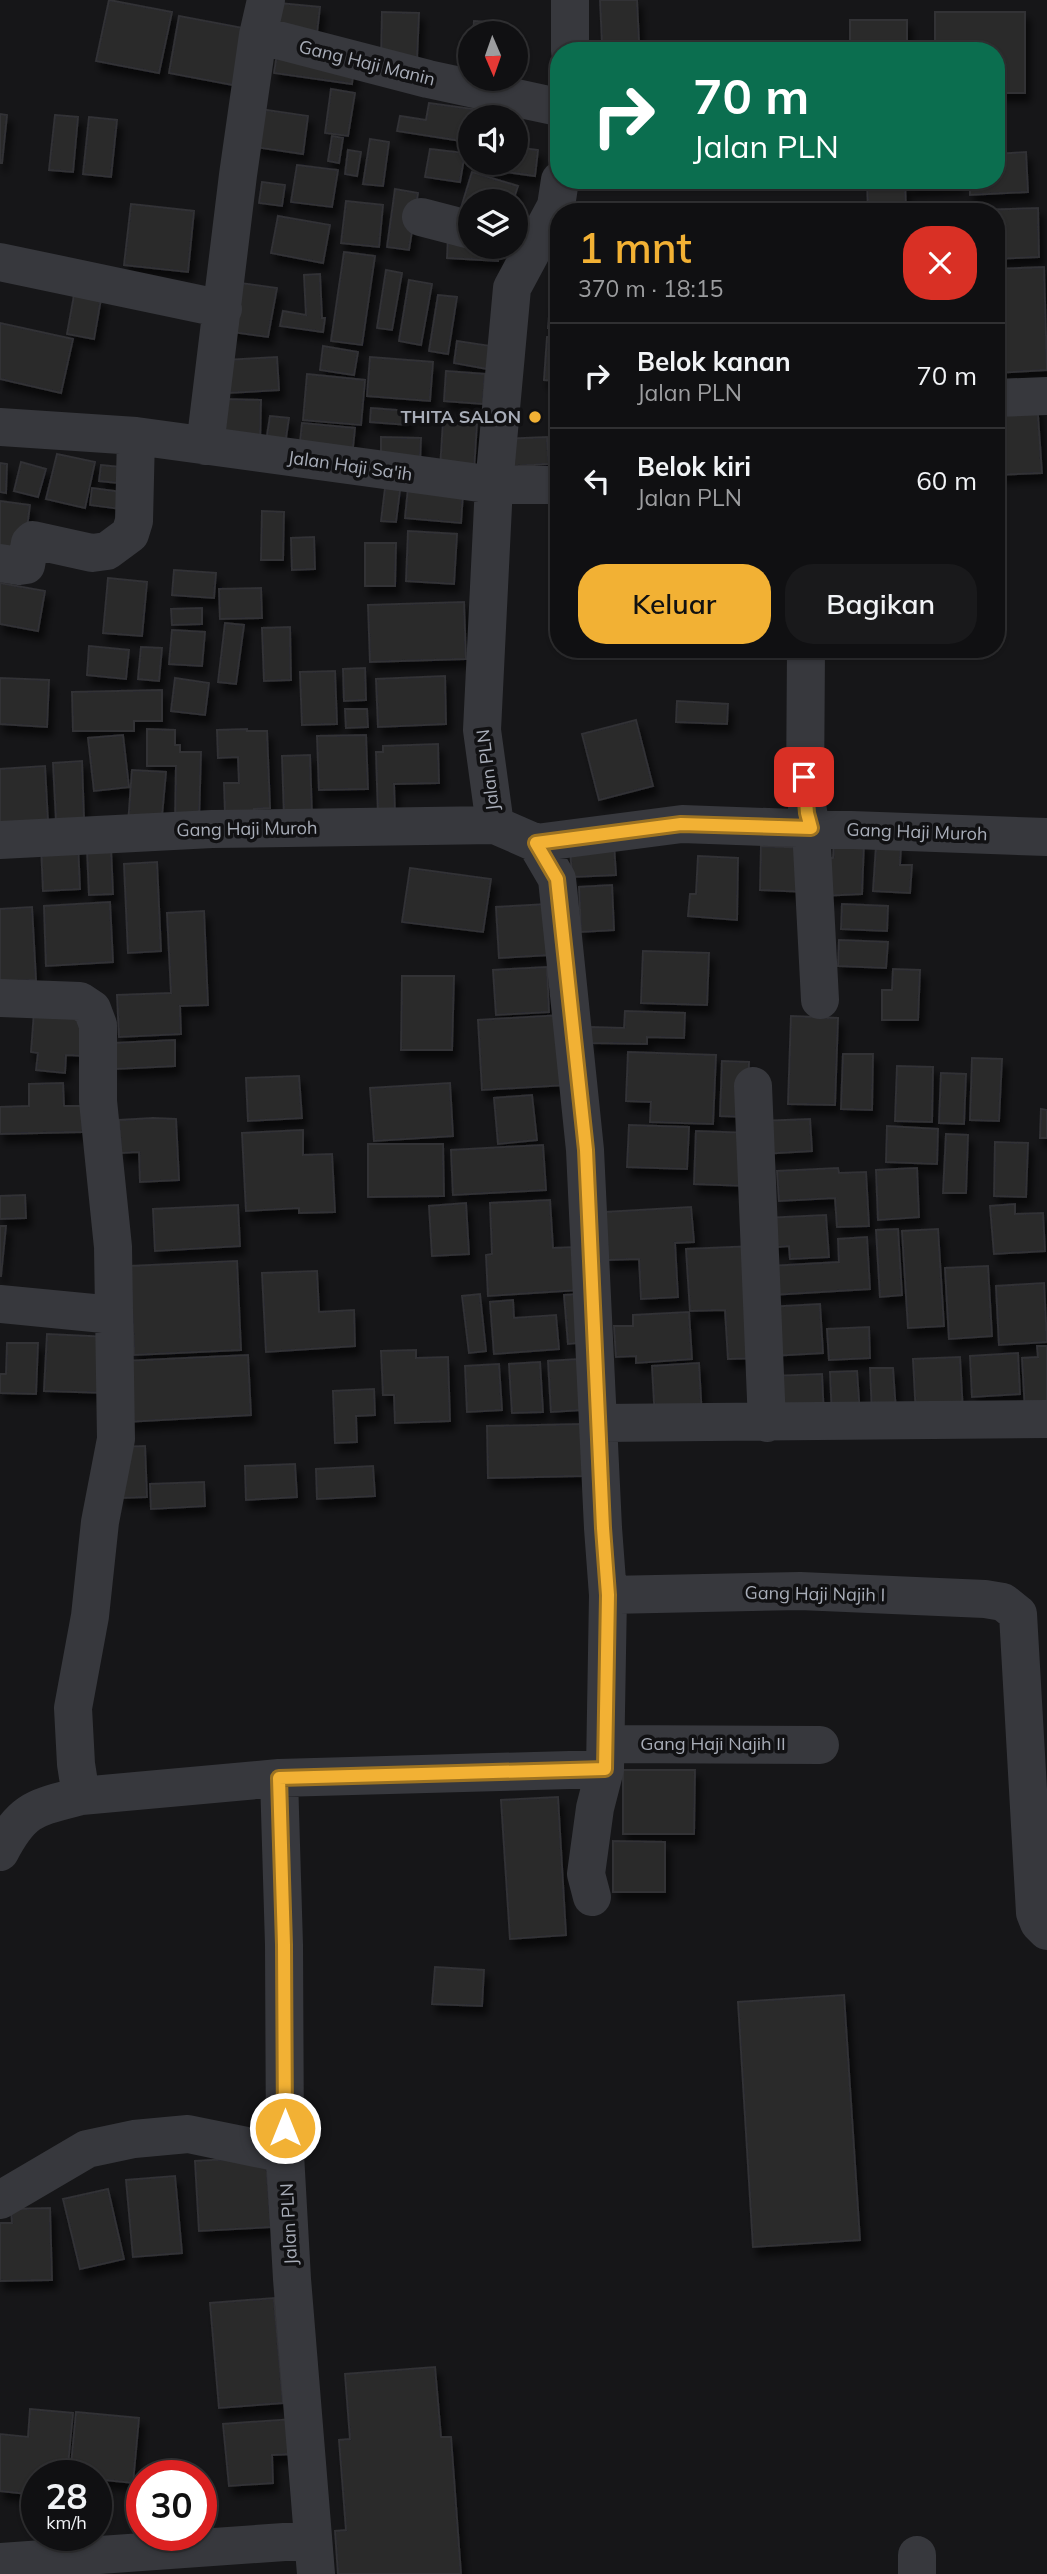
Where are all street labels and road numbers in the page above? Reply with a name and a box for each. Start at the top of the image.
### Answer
street label: Gang Haji Manin [297,34,438,91]
street label: Jalan Haji Sa'ih [286,445,414,486]
street label: Jalan PLN [471,728,504,812]
street label: Gang Haji Muroh [176,816,318,841]
street label: Gang Haji Muroh [846,818,988,845]
street label: Gang Haji Najih I [744,1581,886,1606]
street label: Gang Haji Najih II [640,1732,786,1755]
street label: Jalan PLN [275,2182,302,2266]

